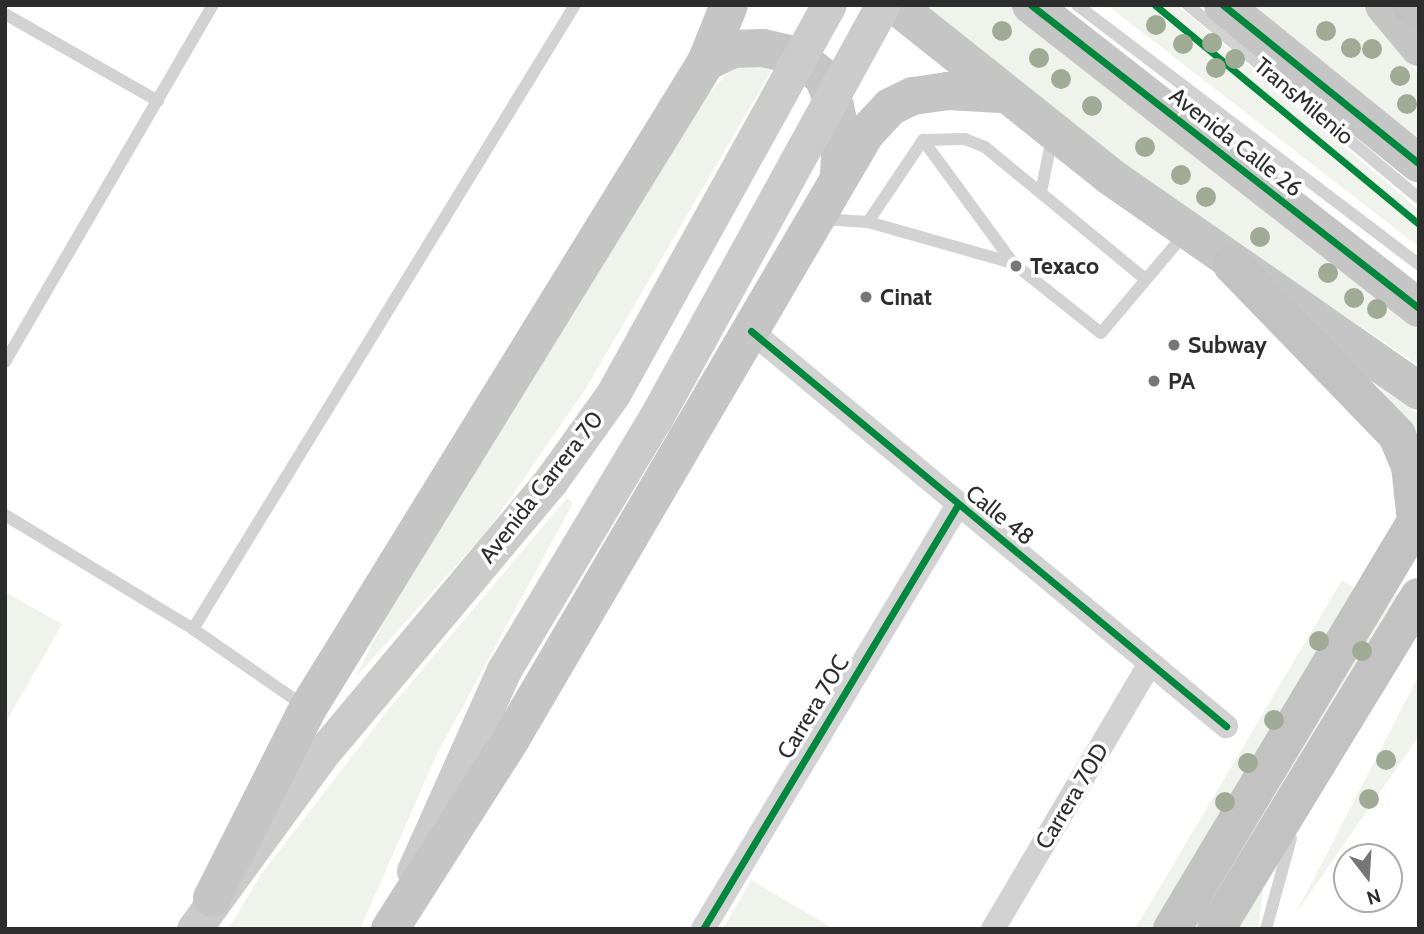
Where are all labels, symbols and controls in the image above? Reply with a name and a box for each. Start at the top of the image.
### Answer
street label: TransMilenio [1249,51,1359,151]
street label: Avenida Calle 26 [1164,82,1308,202]
place label: Texaco [1030,252,1099,280]
marker: Texaco [1008,258,1024,274]
place label: Cinat [880,283,932,311]
marker: Cinat [858,289,874,305]
place label: Subway [1188,331,1267,359]
marker: Subway [1166,337,1182,353]
place label: PA [1168,367,1195,395]
marker: PA [1146,373,1162,389]
street label: Avenida Carrera 70 [473,406,609,568]
street label: Calle 48 [960,479,1040,551]
street label: Carrera 70C [771,650,855,764]
street label: Carrera 70D [1030,738,1114,854]
north arrow [1333,843,1403,913]
text: N [1364,884,1383,910]

